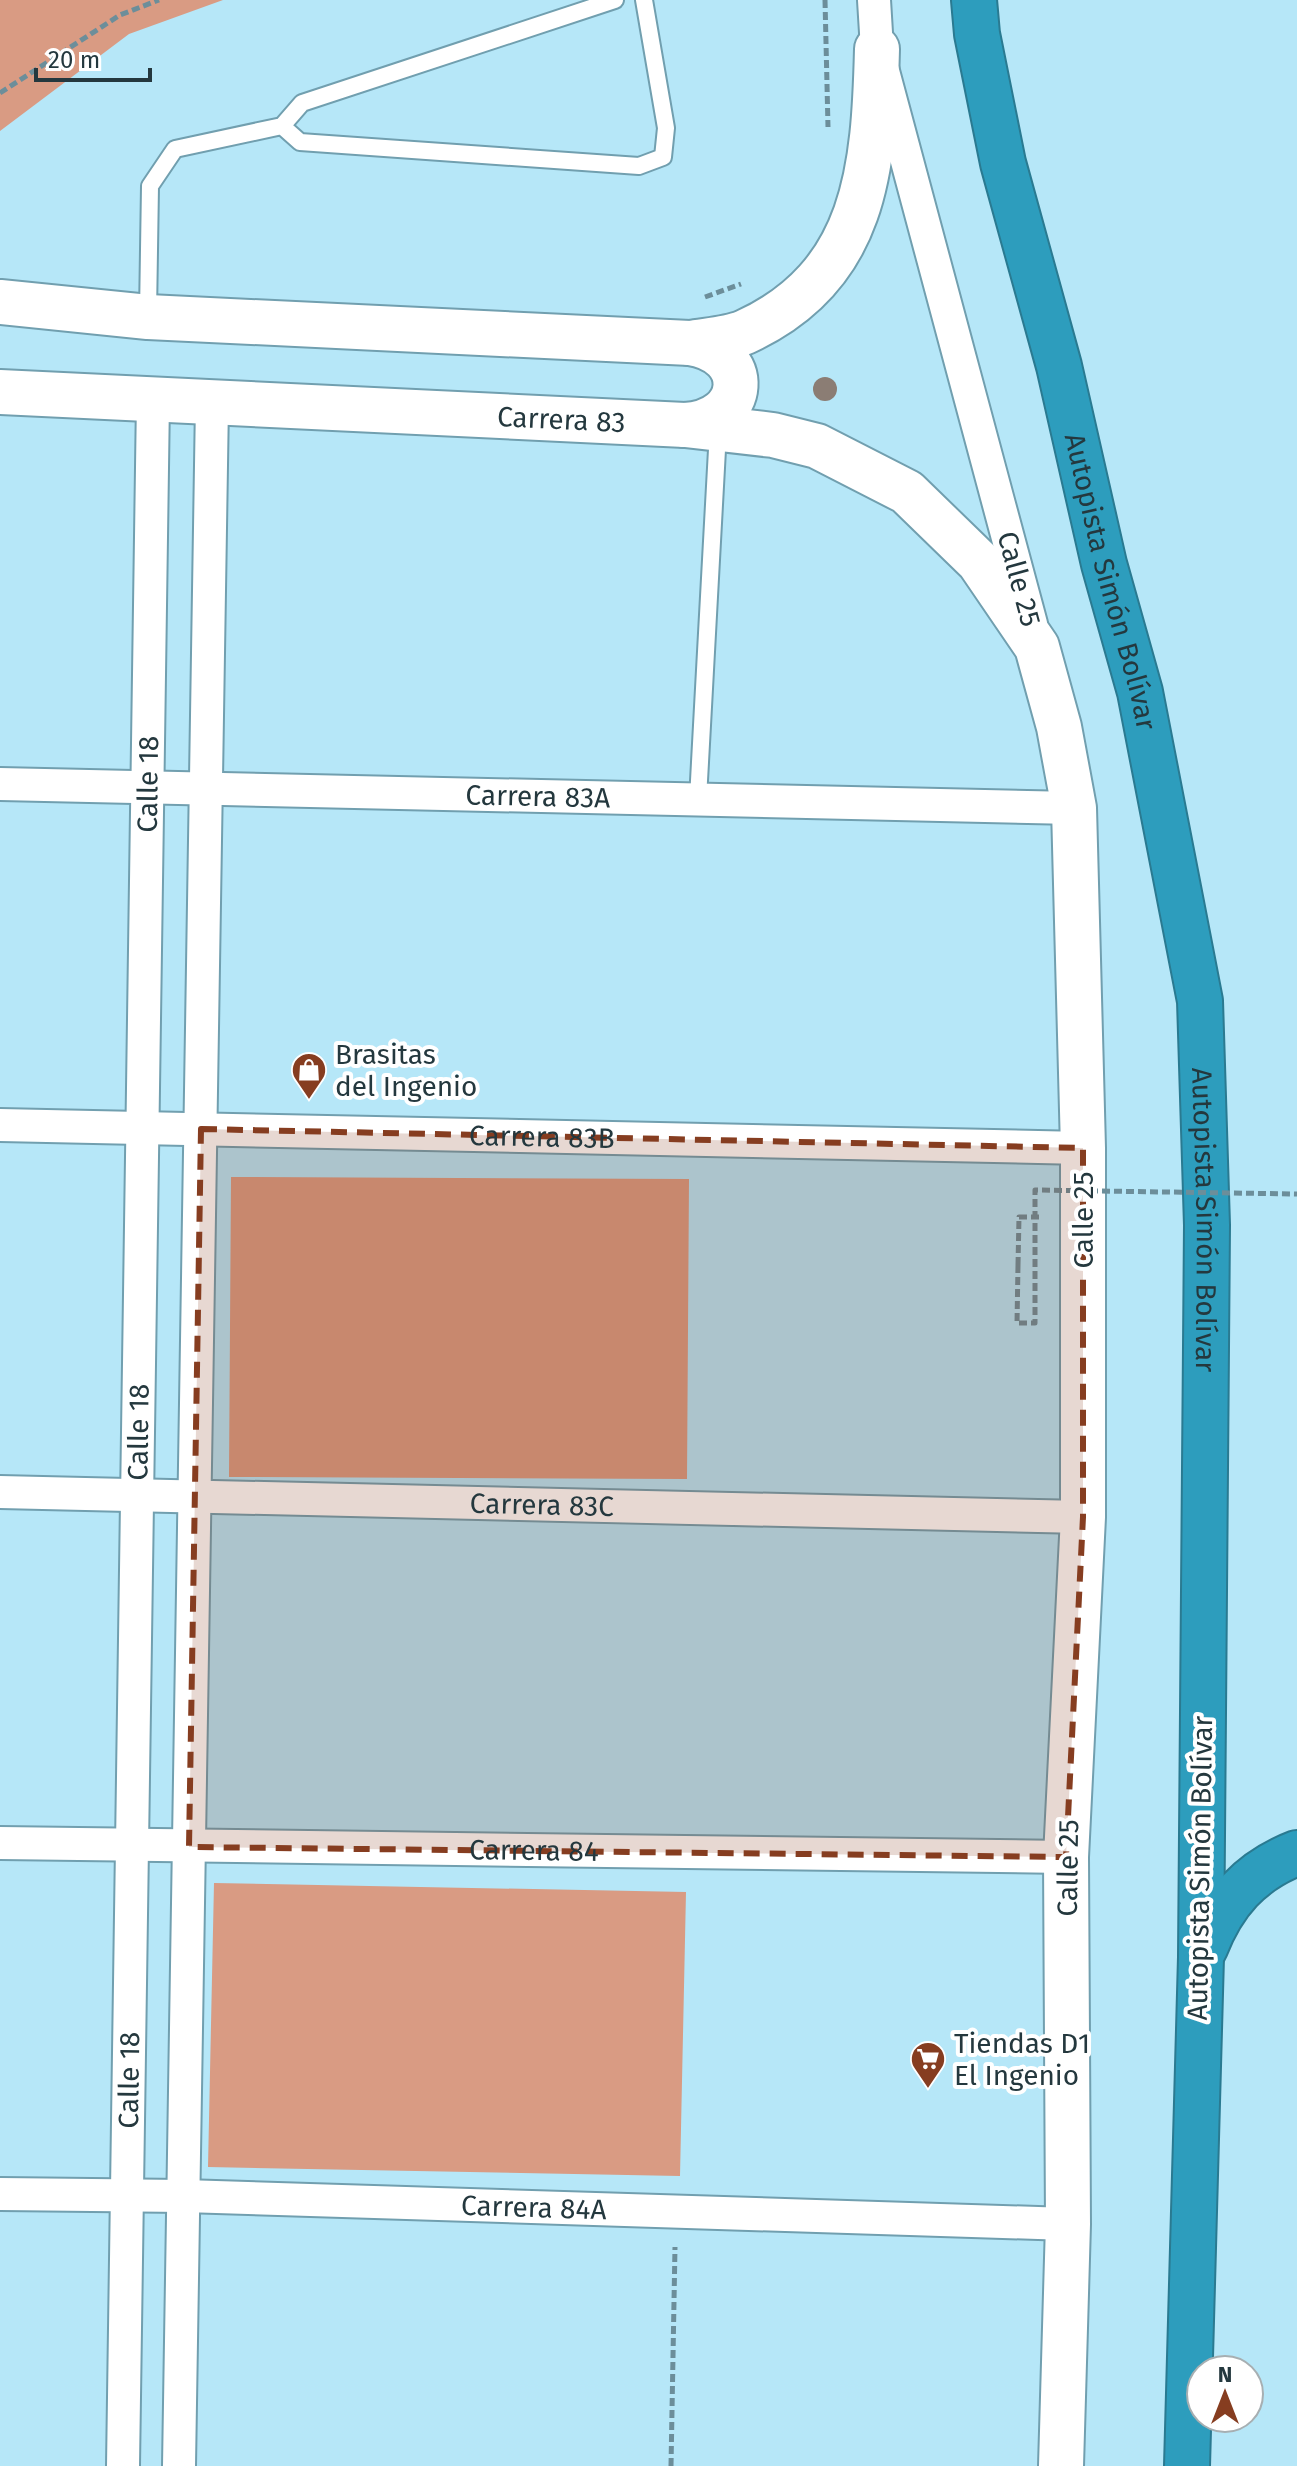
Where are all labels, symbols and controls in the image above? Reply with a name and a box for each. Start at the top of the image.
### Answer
scale bar [36,32,150,82]
text: 20 m [48,46,100,74]
street label: Carrera 83 [496,399,626,439]
street label: Autopista Simón Bolívar [1058,430,1163,733]
street label: Calle 25 [990,528,1048,630]
street label: Calle 18 [130,735,165,833]
street label: Carrera 83A [465,778,611,814]
place label: Brasitas del Ingenio [335,1038,477,1103]
shop icon: Brasitas del Ingenio [290,1051,328,1101]
street label: Autopista Simón Bolívar [1186,1067,1224,1373]
street label: Carrera 83B [469,1118,615,1155]
street label: Calle 25 [1067,1171,1100,1269]
street label: Calle 18 [121,1383,155,1481]
street label: Carrera 83C [469,1486,615,1523]
street label: Autopista Simón Bolívar [1181,1715,1219,2021]
street label: Calle 25 [1051,1819,1085,1917]
street label: Carrera 84 [469,1833,599,1867]
place label: Tiendas D1 El Ingenio [954,2027,1090,2092]
street label: Calle 18 [111,2031,146,2129]
supermarket icon: Tiendas D1 El Ingenio [909,2040,947,2090]
street label: Carrera 84A [461,2188,607,2226]
north arrow [1185,2354,1265,2434]
text: N [1218,2361,1232,2388]

